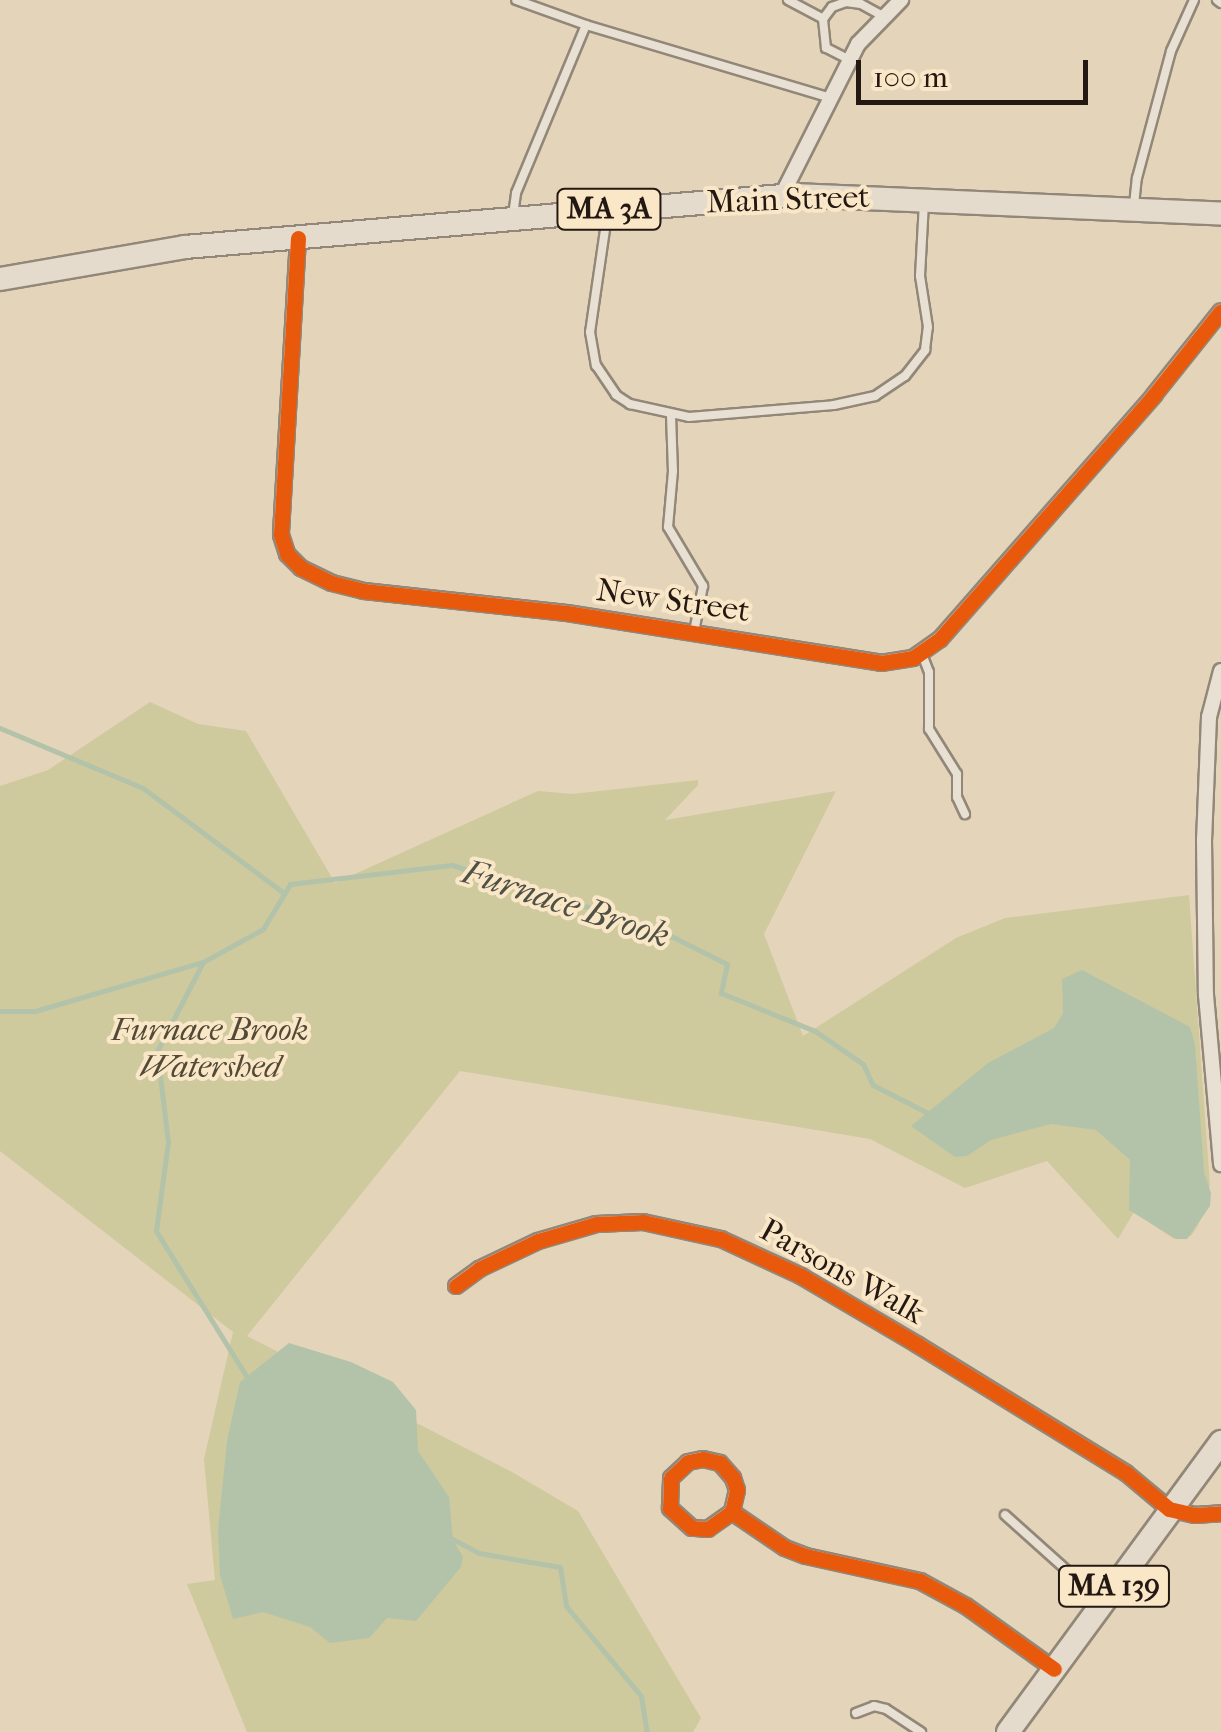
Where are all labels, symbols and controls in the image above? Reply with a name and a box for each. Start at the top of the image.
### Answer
scale bar [861,40,1094,102]
text: 100 m [873,60,948,95]
street label: Main Street [706,178,870,222]
road number: MA 3A [554,184,664,234]
street label: New Street [594,571,752,631]
water label: Furnace Brook [457,851,675,957]
park label: Furnace Brook Watershed [111,1012,309,1087]
street label: Parsons Walk [753,1211,931,1333]
road number: MA 139 [1056,1561,1172,1611]

